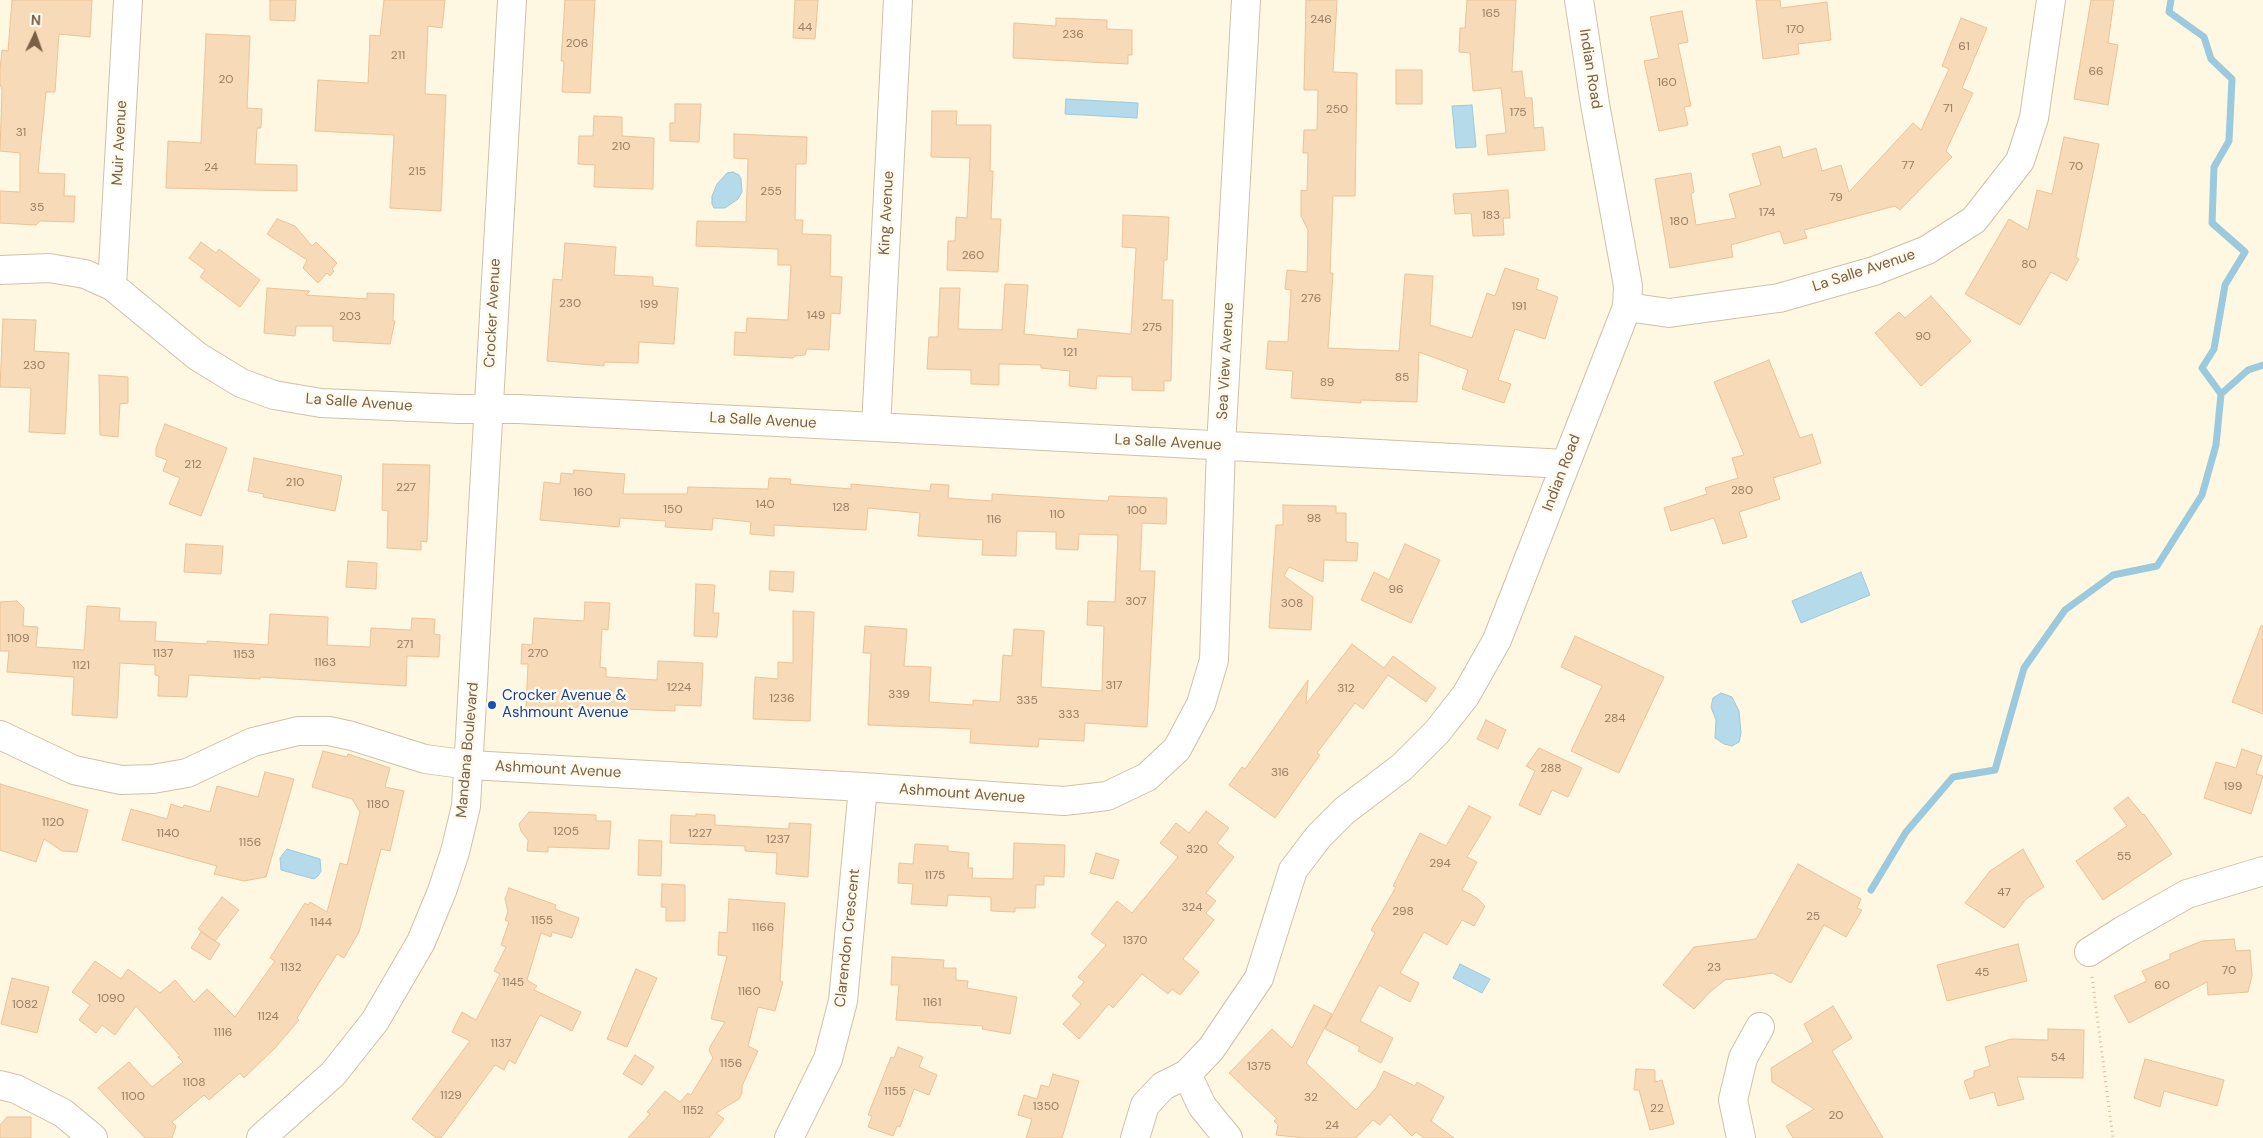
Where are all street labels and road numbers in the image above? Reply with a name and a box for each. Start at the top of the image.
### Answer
street label: Indian Road [1575,28,1605,110]
street label: Muir Avenue [109,100,131,186]
street label: King Avenue [876,170,898,256]
street label: La Salle Avenue [1810,246,1918,296]
street label: Crocker Avenue [481,258,505,368]
street label: Sea View Avenue [1214,302,1238,420]
street label: La Salle Avenue [305,390,413,416]
street label: La Salle Avenue [709,409,817,433]
street label: La Salle Avenue [1114,431,1222,455]
street label: Indian Road [1539,432,1585,514]
street label: Mandana Boulevard [453,681,483,819]
street label: Ashmount Avenue [494,758,622,782]
street label: Ashmount Avenue [898,781,1026,807]
street label: Clarendon Crescent [832,868,864,1008]

